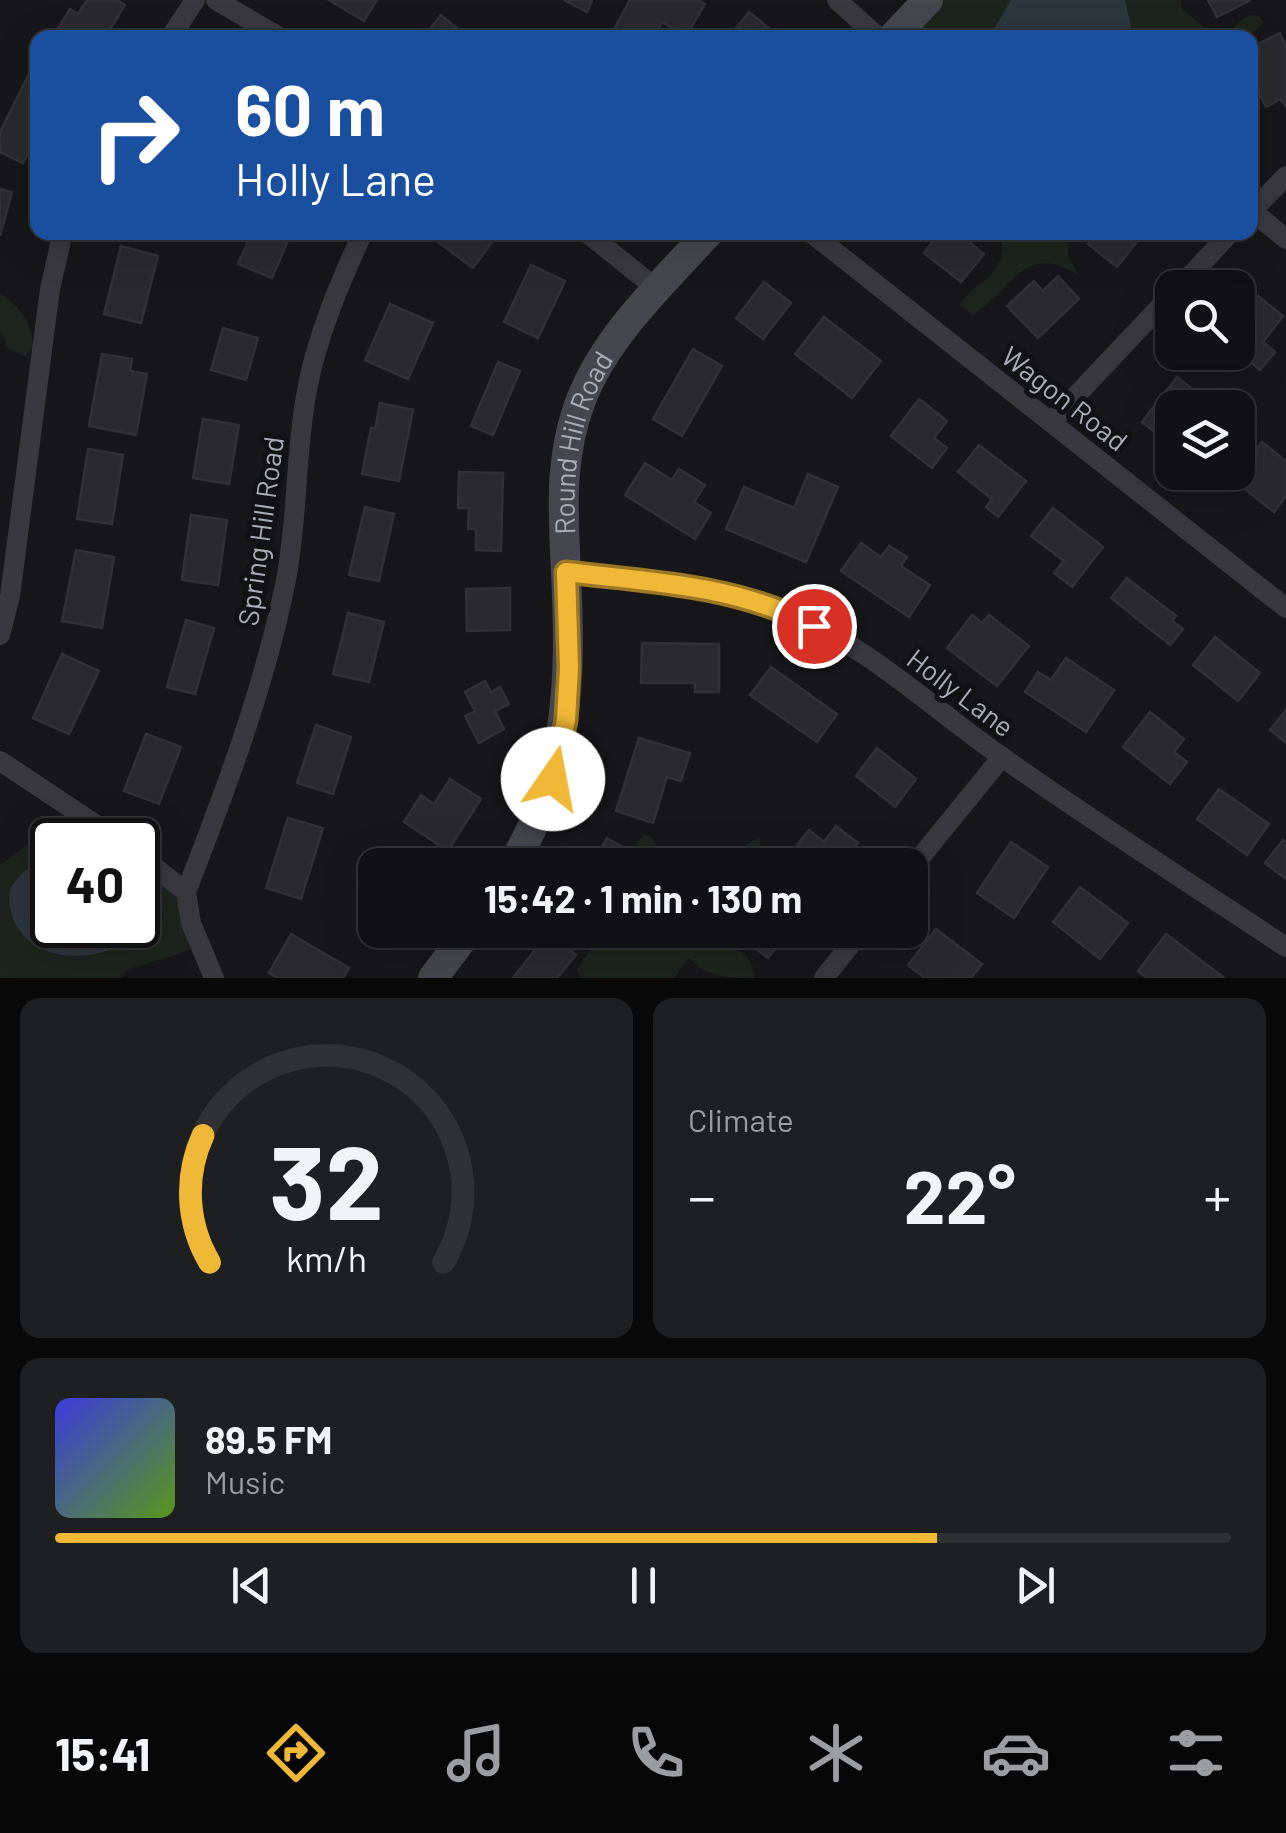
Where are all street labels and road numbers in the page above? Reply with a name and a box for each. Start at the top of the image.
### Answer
street label: Wagon Road [995,338,1135,458]
street label: Round Hill Road [547,345,619,535]
street label: Spring Hill Road [230,434,290,628]
street label: Holly Lane [901,641,1021,743]

